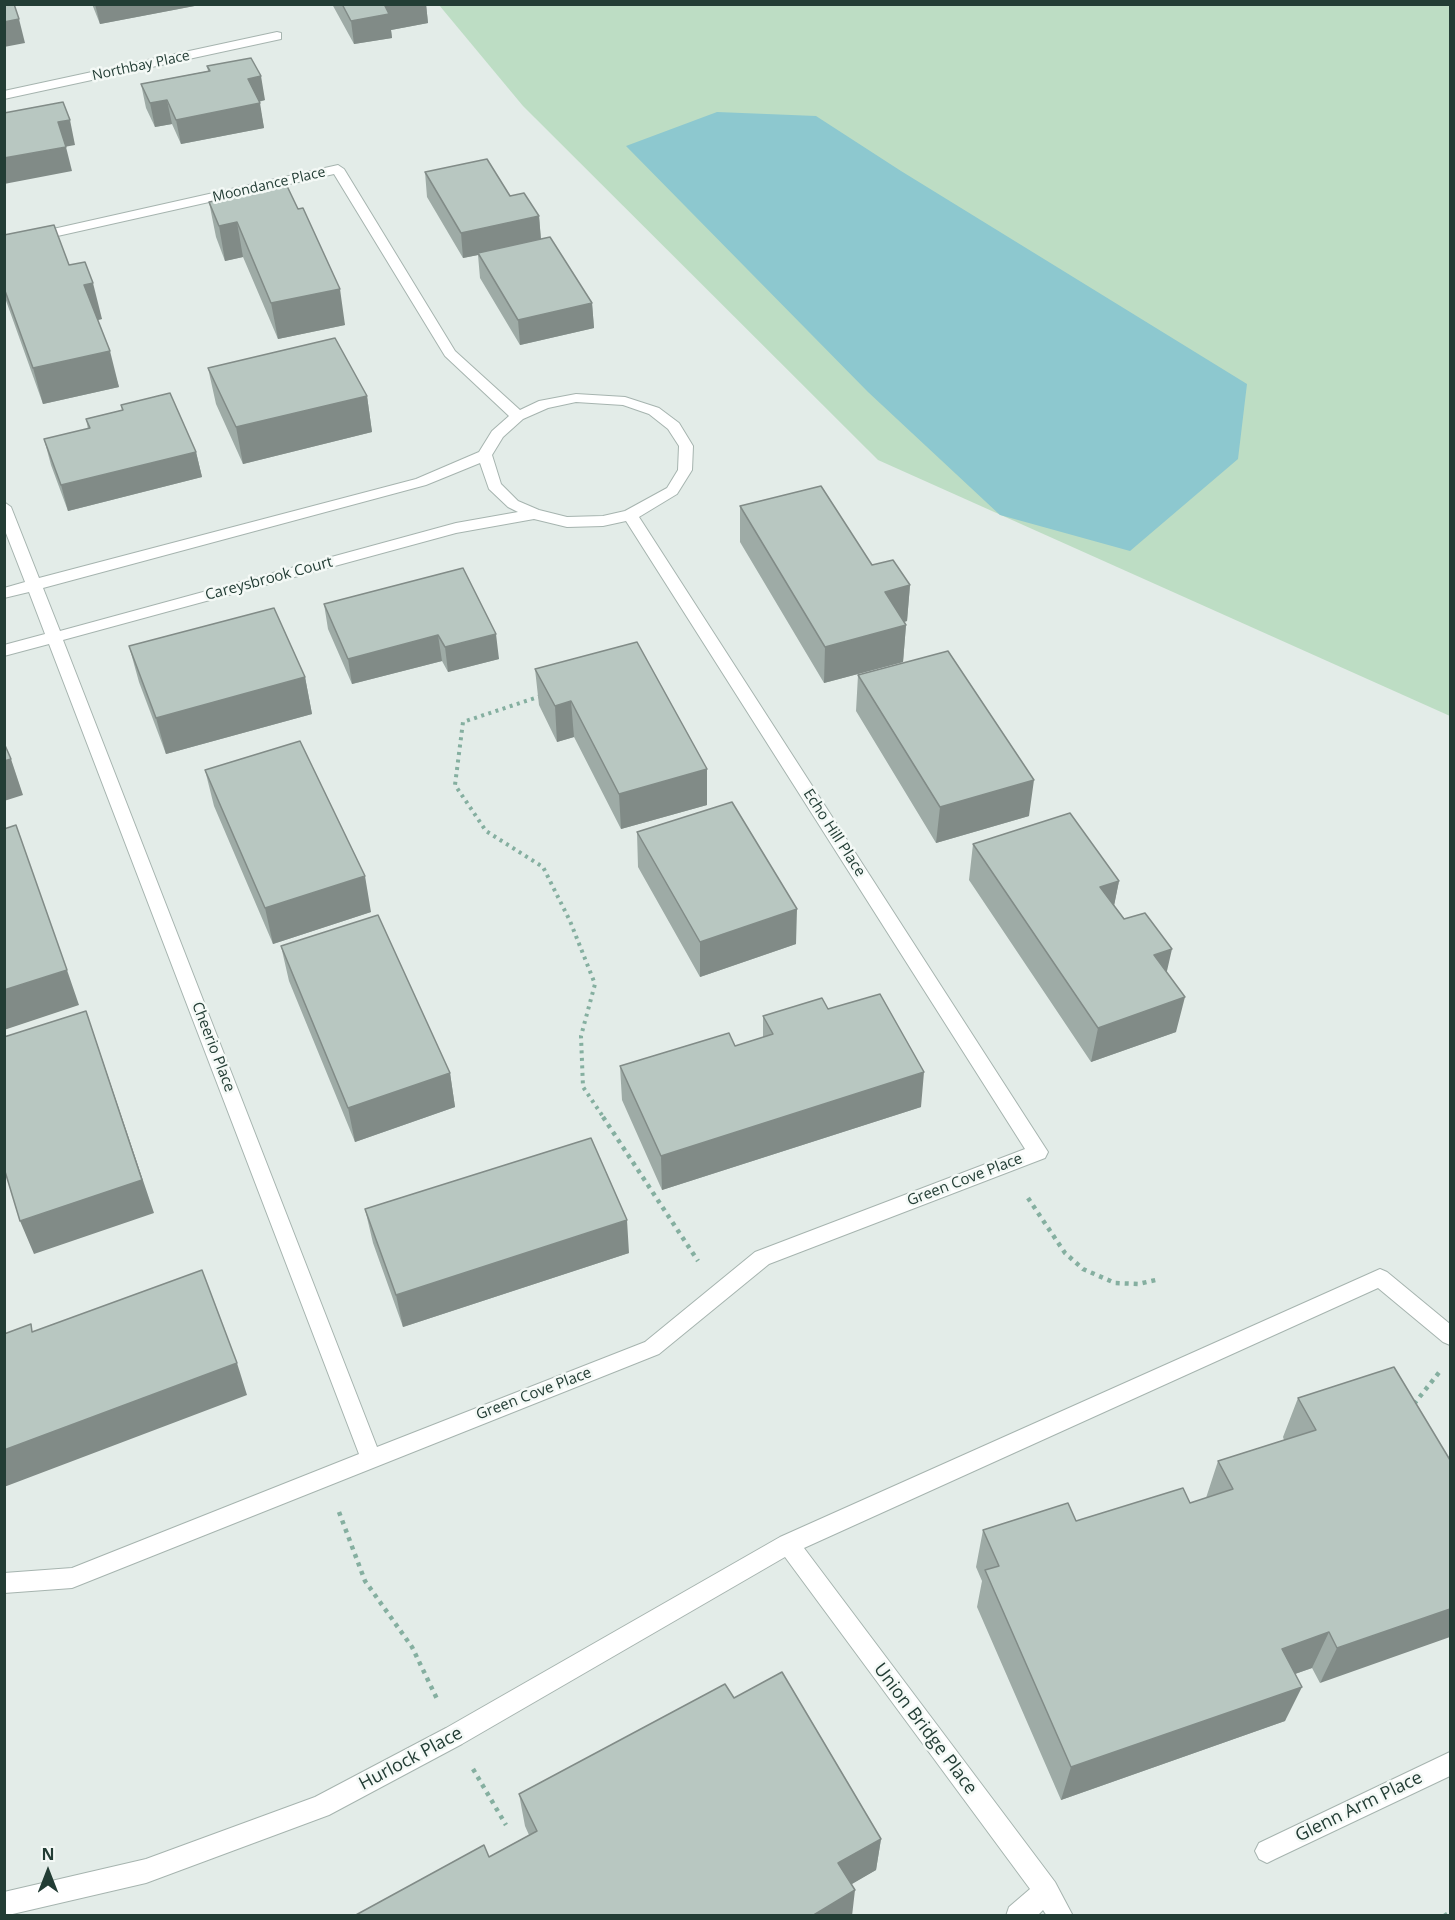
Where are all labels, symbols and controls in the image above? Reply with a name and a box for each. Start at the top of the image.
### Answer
street label: Northbay Place [91,47,191,85]
street label: Moondance Place [211,164,327,206]
street label: Careysbrook Court [203,553,335,605]
street label: Echo Hill Place [799,786,869,880]
street label: Cheerio Place [188,999,238,1095]
street label: Green Cove Place [905,1150,1025,1210]
street label: Green Cove Place [474,1364,594,1424]
street label: Union Bridge Place [869,1659,981,1799]
street label: Hurlock Place [356,1723,466,1795]
street label: Glenn Arm Place [1292,1767,1426,1847]
north arrow [18,1842,78,1902]
text: N [41,1843,55,1865]

